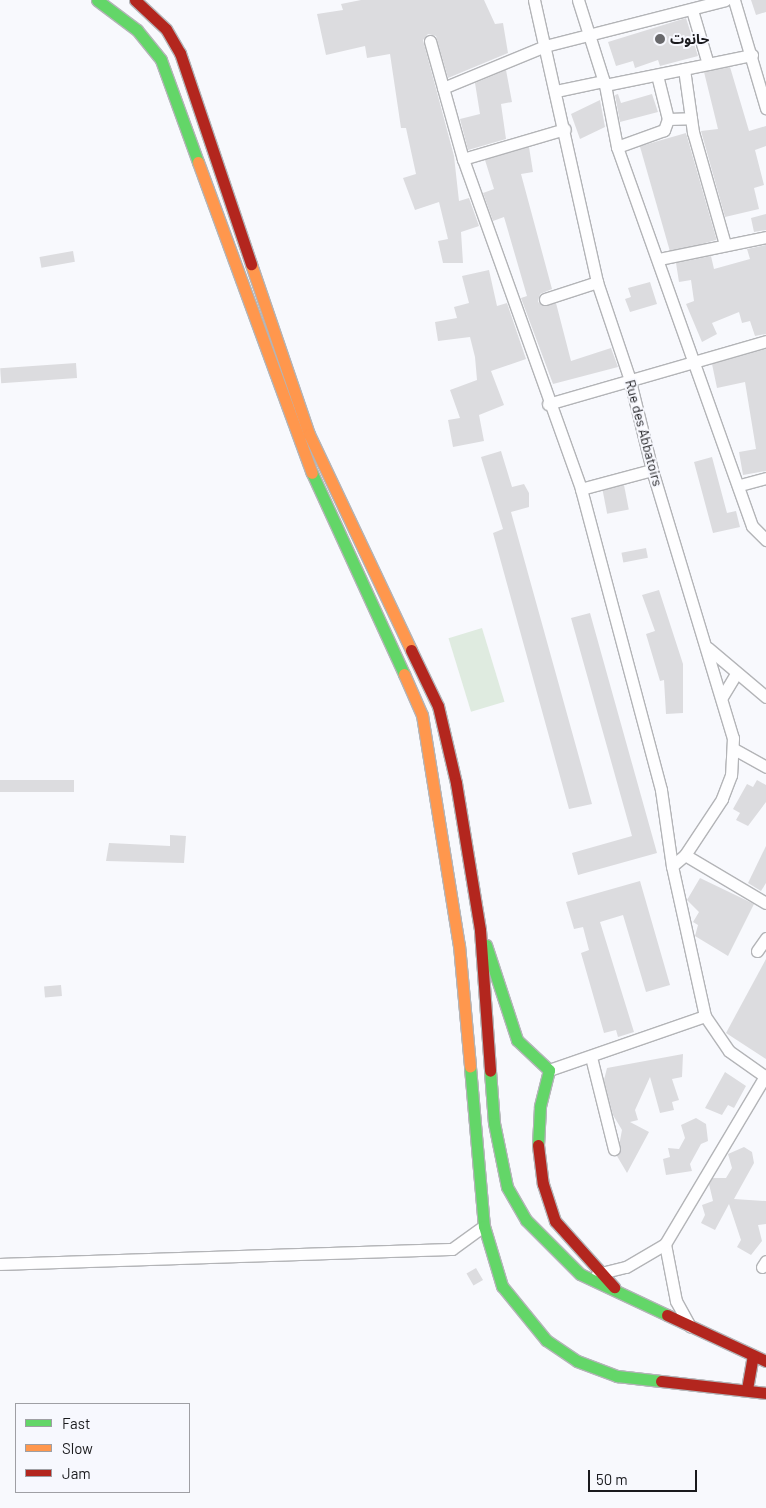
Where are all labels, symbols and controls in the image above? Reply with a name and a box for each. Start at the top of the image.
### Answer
place label: حانوت [670,31,709,47]
marker: حانوت [654,33,666,45]
street label: Rue des Abbatoirs [622,378,666,488]
legend [15,1403,190,1493]
text: Fast [62,1414,90,1432]
text: Slow [62,1439,93,1457]
scale bar [591,1460,700,1492]
text: Jam [62,1464,91,1482]
text: 50 m [596,1470,628,1488]

